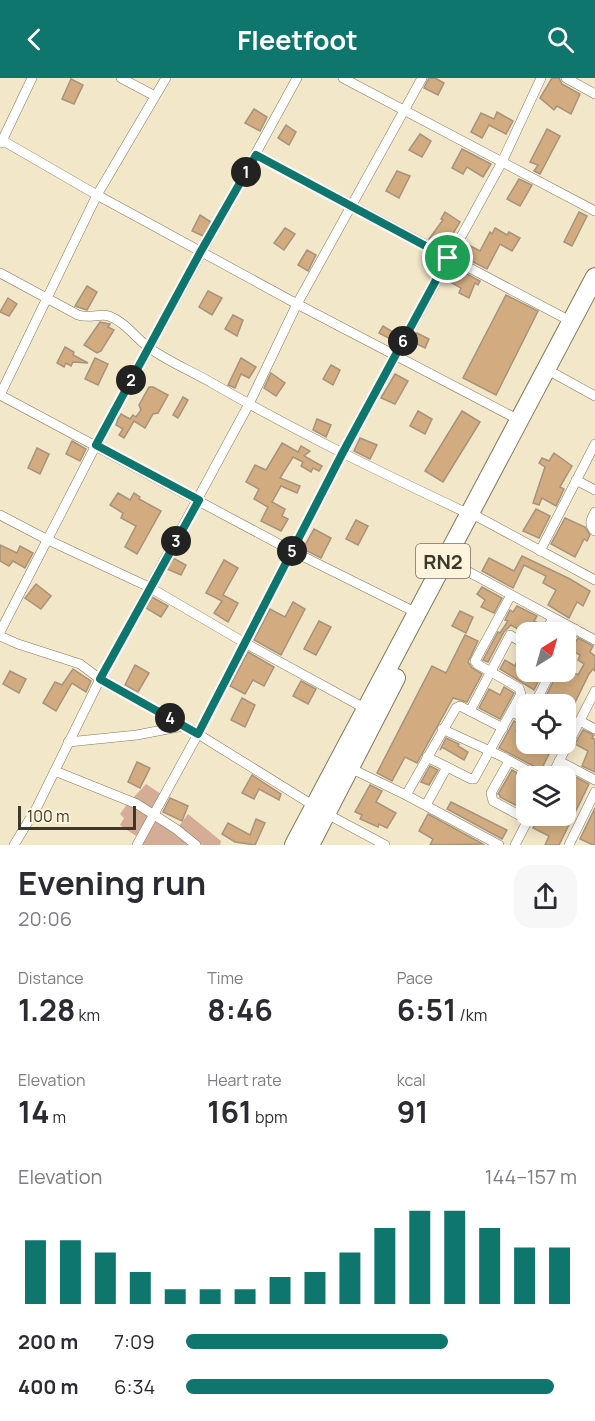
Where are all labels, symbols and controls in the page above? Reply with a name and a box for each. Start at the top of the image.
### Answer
text: Fleetfoot [237,21,358,58]
icon: back [18,23,51,56]
icon: search [544,23,577,56]
pin: 1 [231,157,261,187]
text: 1 [242,161,250,183]
pin [422,232,473,283]
icon: arrive [431,241,464,274]
pin: 6 [388,326,418,356]
text: 6 [398,330,408,352]
pin: 2 [116,365,146,395]
text: 2 [126,369,136,391]
pin: 3 [161,526,191,556]
text: 3 [171,530,181,552]
pin: 5 [277,536,307,566]
text: 5 [287,540,297,562]
road number: RN2 [416,544,470,578]
north arrow [516,622,576,682]
map controls [516,622,576,826]
button: locate [516,694,576,754]
pin: 4 [155,703,185,733]
text: 4 [165,707,175,729]
button: layers [516,766,576,826]
scale bar [18,803,136,830]
text: 100 m [27,805,70,827]
text: Evening run [18,860,206,905]
button: share [514,865,577,928]
text: 20:06 [18,905,72,932]
text: Distance [18,967,84,989]
text: Time [207,967,243,989]
text: Pace [397,967,433,989]
text: 1.28 [18,989,75,1030]
text: 8:46 [207,989,273,1030]
text: 6:51 [397,989,456,1030]
text: km [75,1004,100,1026]
text: /km [456,1004,487,1026]
text: Elevation [18,1069,86,1091]
text: Heart rate [207,1069,282,1091]
text: kcal [397,1069,426,1091]
text: 14 [18,1091,49,1132]
text: 161 [207,1091,252,1132]
text: 91 [397,1091,428,1132]
text: m [49,1106,66,1128]
text: bpm [252,1106,288,1128]
text: Elevation [18,1163,102,1190]
text: 144–157 m [485,1163,577,1190]
text: 200 m [18,1328,78,1355]
text: 7:09 [114,1328,155,1355]
text: 400 m [18,1373,78,1400]
text: 6:34 [114,1373,155,1400]

